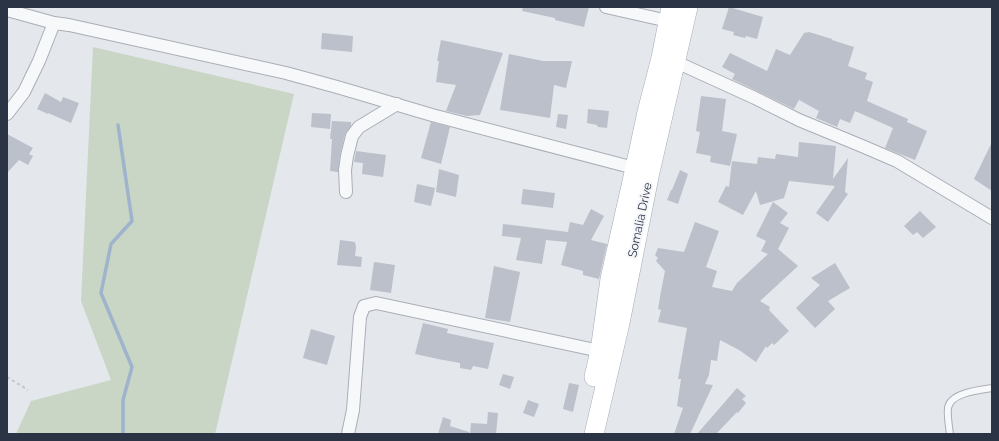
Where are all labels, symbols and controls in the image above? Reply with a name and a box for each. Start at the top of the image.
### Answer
street label: Somalia Drive [625,181,655,259]

